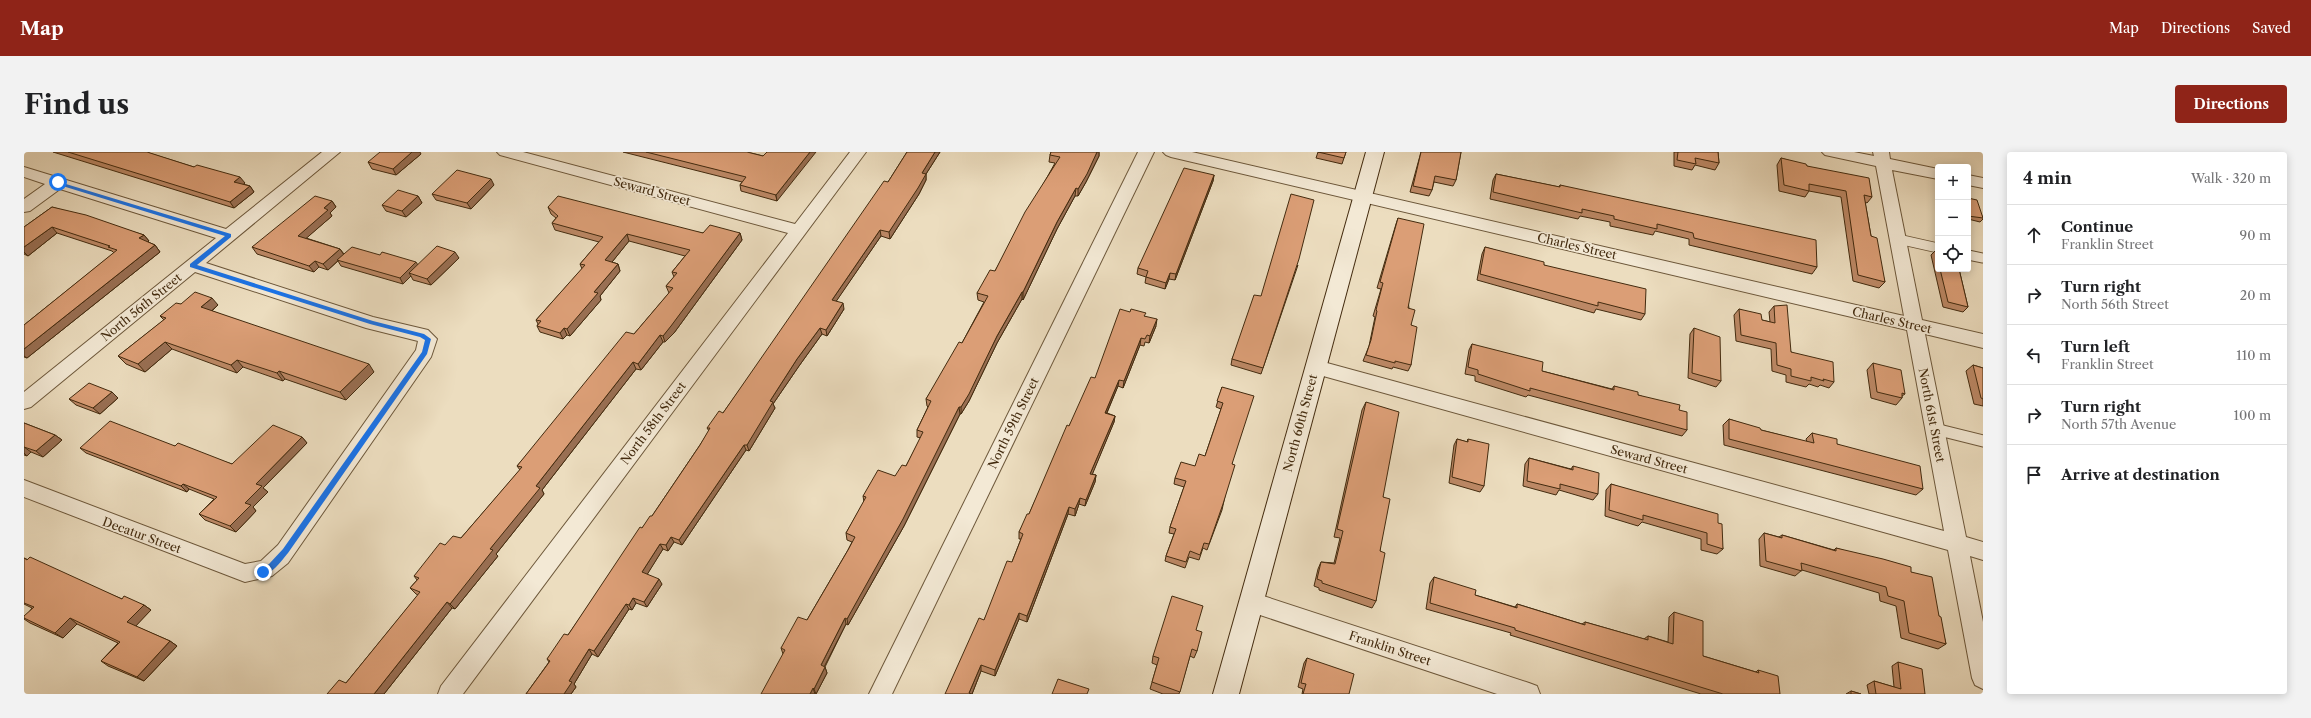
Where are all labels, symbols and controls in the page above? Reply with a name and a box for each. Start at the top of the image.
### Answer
text: Map [20,17,64,40]
text: Map [2109,19,2139,37]
text: Directions [2161,19,2230,37]
text: Saved [2252,19,2291,37]
button: Directions [2175,85,2287,123]
text: Find us [24,87,129,121]
map controls [1935,164,1971,272]
button: + [1935,164,1971,200]
text: 4 min [2023,168,2072,188]
text: Walk · 320 m [2191,170,2271,186]
route start [49,173,67,191]
street label: Seward Street [612,174,693,209]
button: − [1935,200,1971,236]
text: Continue [2061,217,2133,236]
icon: ahead [2023,224,2045,246]
text: 90 m [2240,227,2271,243]
street label: Charles Street [1536,230,1619,263]
button: locate [1935,236,1971,272]
text: Franklin Street [2061,236,2154,252]
street label: North 56th Street [98,269,185,344]
text: Turn right [2061,277,2141,296]
icon: right [2023,284,2045,306]
text: 20 m [2240,287,2271,303]
text: North 56th Street [2061,296,2169,312]
street label: Charles Street [1851,304,1934,337]
text: Turn left [2061,337,2130,356]
icon: left [2023,344,2045,366]
text: 110 m [2236,347,2271,363]
text: Franklin Street [2061,356,2154,372]
street label: North 61st Street [1916,367,1949,464]
street label: North 60th Street [1280,372,1320,474]
street label: North 59th Street [984,374,1042,471]
street label: North 58th Street [617,378,689,467]
text: Turn right [2061,397,2141,416]
icon: right [2023,404,2045,426]
text: 100 m [2233,407,2271,423]
text: North 57th Avenue [2061,416,2176,432]
street label: Seward Street [1609,442,1690,477]
icon: arrive [2023,464,2045,486]
text: Arrive at destination [2061,465,2220,484]
street label: Decatur Street [101,514,184,556]
route end [254,563,272,581]
street label: Franklin Street [1347,628,1434,669]

